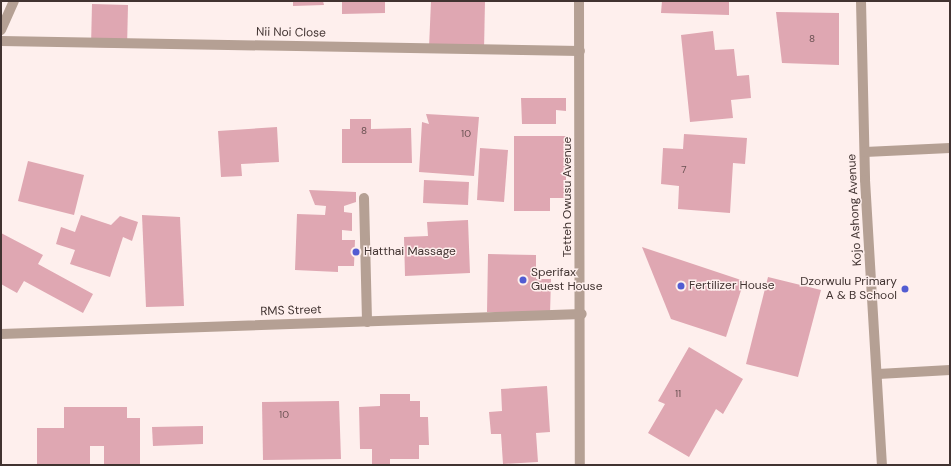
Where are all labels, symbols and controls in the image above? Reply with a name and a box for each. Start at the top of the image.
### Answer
street label: Nii Noi Close [256,25,326,41]
house number: 8 [809,33,815,45]
house number: 8 [361,125,367,137]
house number: 10 [461,128,471,140]
street label: Tetteh Owusu Avenue [561,137,575,257]
street label: Kojo Ashong Avenue [845,153,865,267]
house number: 7 [681,164,687,176]
place label: Hatthai Massage [364,245,456,259]
marker: Hatthai Massage [351,247,361,257]
place label: Sperifax Guest House [531,266,602,294]
marker: Sperifax Guest House [518,275,528,285]
place label: Dzorwulu Primary A & B School [800,275,897,303]
place label: Fertilizer House [689,279,775,293]
marker: Fertilizer House [676,281,686,291]
marker: Dzorwulu Primary A & B School [900,284,910,294]
street label: RMS Street [260,303,322,319]
house number: 11 [675,388,681,400]
house number: 10 [279,409,289,421]

